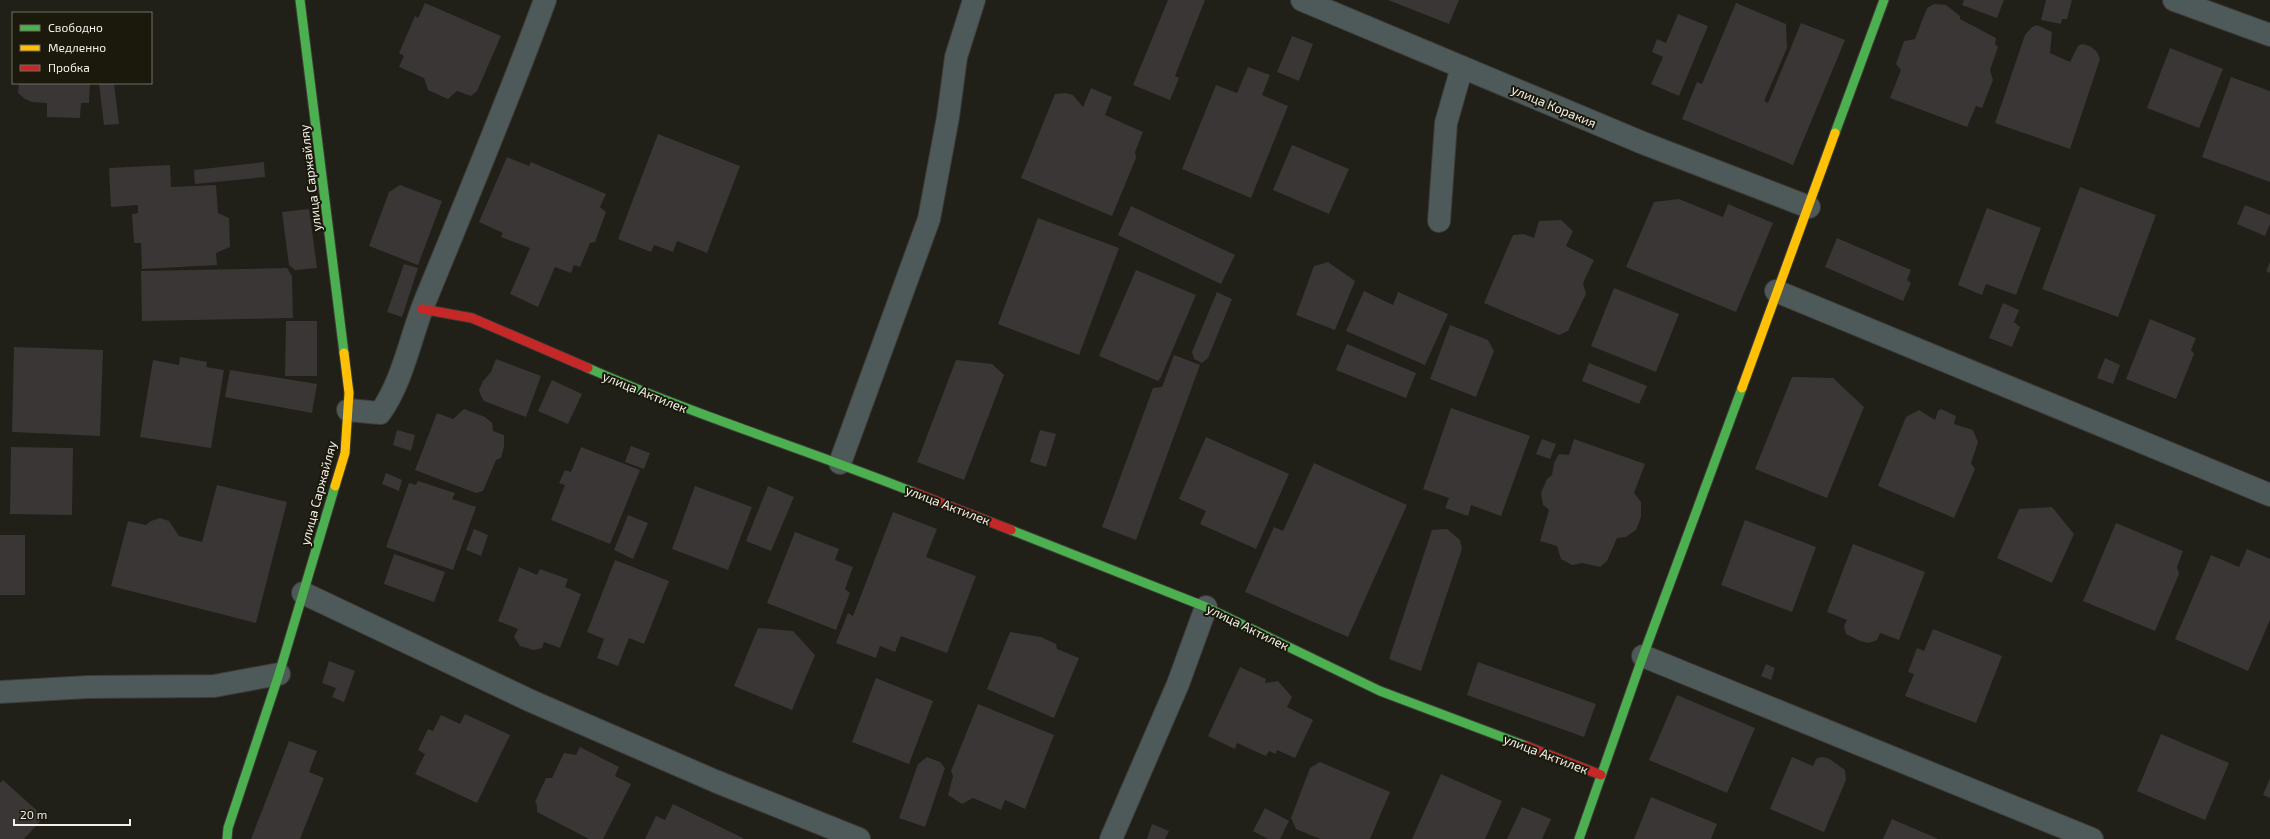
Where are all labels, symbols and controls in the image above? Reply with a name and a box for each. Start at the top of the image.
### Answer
legend [12,12,152,84]
text: Свободно [48,20,103,34]
text: Медленно [48,40,106,54]
text: Пробка [48,60,90,74]
street label: улица Коракия [1509,81,1599,131]
street label: улица Саржайляу [295,123,325,232]
street label: улица Актилек [600,368,690,416]
street label: улица Саржайляу [296,439,340,547]
street label: улица Актилек [903,481,993,529]
street label: улица Актилек [1204,600,1292,654]
street label: улица Актилек [1501,730,1591,778]
scale bar [14,801,130,827]
text: 20 m [20,807,47,821]

